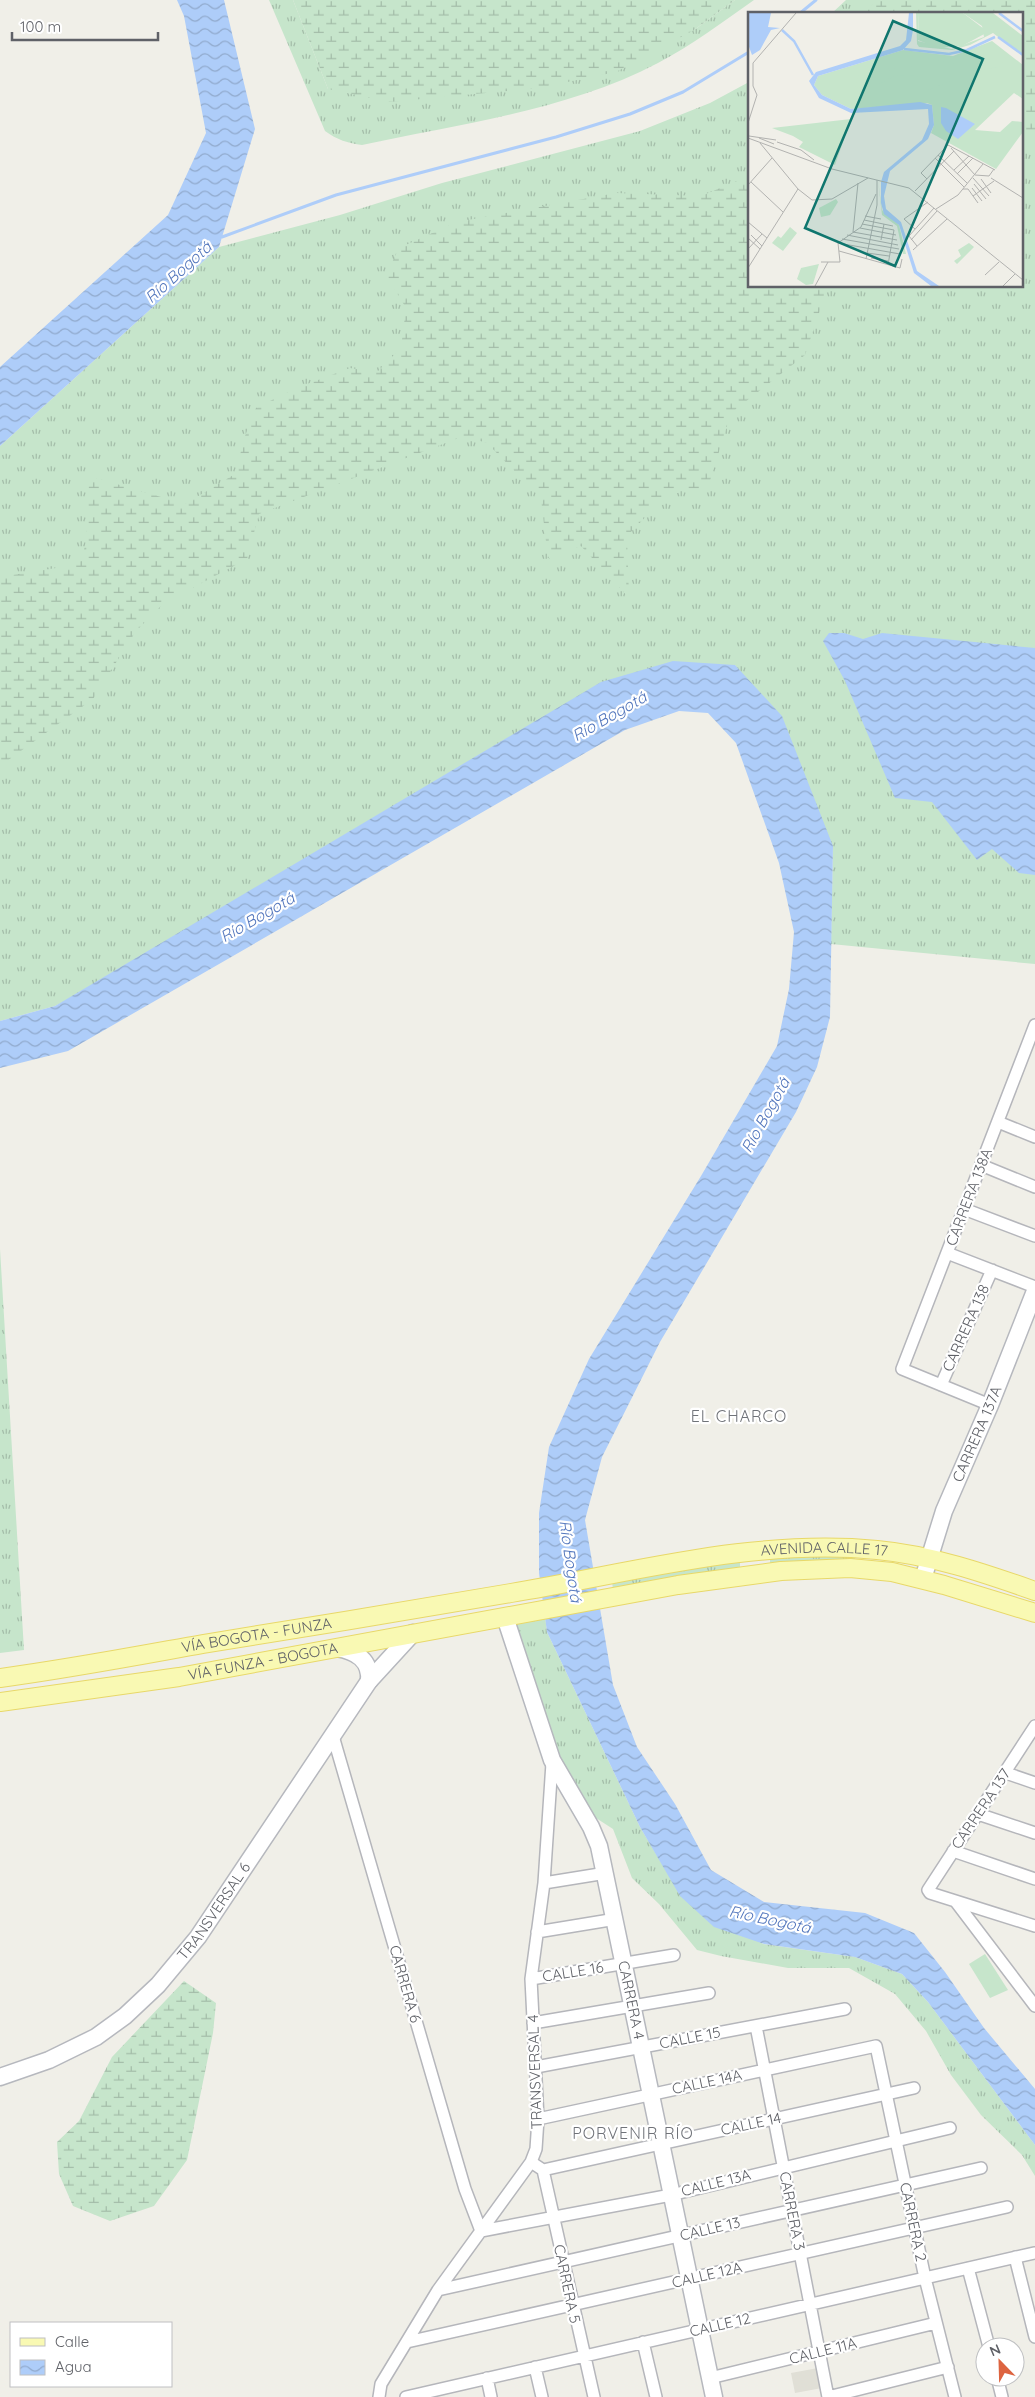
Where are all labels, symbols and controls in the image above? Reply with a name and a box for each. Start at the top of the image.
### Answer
scale bar [12,10,159,42]
inset map [748,12,1022,288]
text: 100 m [20,17,61,36]
water label: Río Bogotá [141,236,216,307]
water label: Río Bogotá [568,686,651,745]
water label: Río Bogotá [216,887,299,946]
water label: Río Bogotá [736,1073,794,1156]
street label: CARRERA 138A [941,1145,996,1248]
street label: CARRERA 138 [938,1281,993,1374]
street label: CARRERA 137A [948,1383,1006,1485]
district label: EL CHARCO [691,1406,787,1426]
water label: Río Bogotá [555,1519,587,1605]
street label: AVENIDA CALLE 17 [760,1538,889,1560]
street label: VÍA BOGOTA - FUNZA [180,1613,333,1657]
street label: VÍA FUNZA - BOGOTA [186,1638,340,1684]
street label: CARRERA 137 [947,1765,1015,1853]
street label: TRANSVERSAL 6 [173,1858,254,1964]
water label: Río Bogotá [727,1901,814,1938]
street label: CARRERA 6 [385,1943,426,2025]
street label: CALLE 16 [541,1957,605,1986]
street label: CARRERA 4 [614,1959,649,2041]
street label: TRANSVERSAL 4 [523,2014,546,2130]
street label: CALLE 15 [658,2022,722,2053]
street label: CALLE 14A [670,2065,744,2098]
street label: CALLE 14 [719,2108,783,2139]
district label: PORVENIR RÍO [572,2123,694,2143]
street label: CALLE 13A [679,2165,753,2200]
street label: CARRERA 3 [776,2170,809,2252]
street label: CARRERA 2 [896,2181,931,2263]
street label: CALLE 13 [678,2212,742,2245]
street label: CARRERA 5 [550,2243,585,2325]
street label: CALLE 12A [670,2257,744,2292]
street label: CALLE 12 [688,2308,752,2341]
legend [10,2322,172,2387]
text: Calle [55,2332,89,2351]
street label: CALLE 11A [787,2333,859,2368]
north arrow [975,2337,1025,2387]
text: N [987,2340,1003,2360]
text: Agua [55,2357,92,2376]

